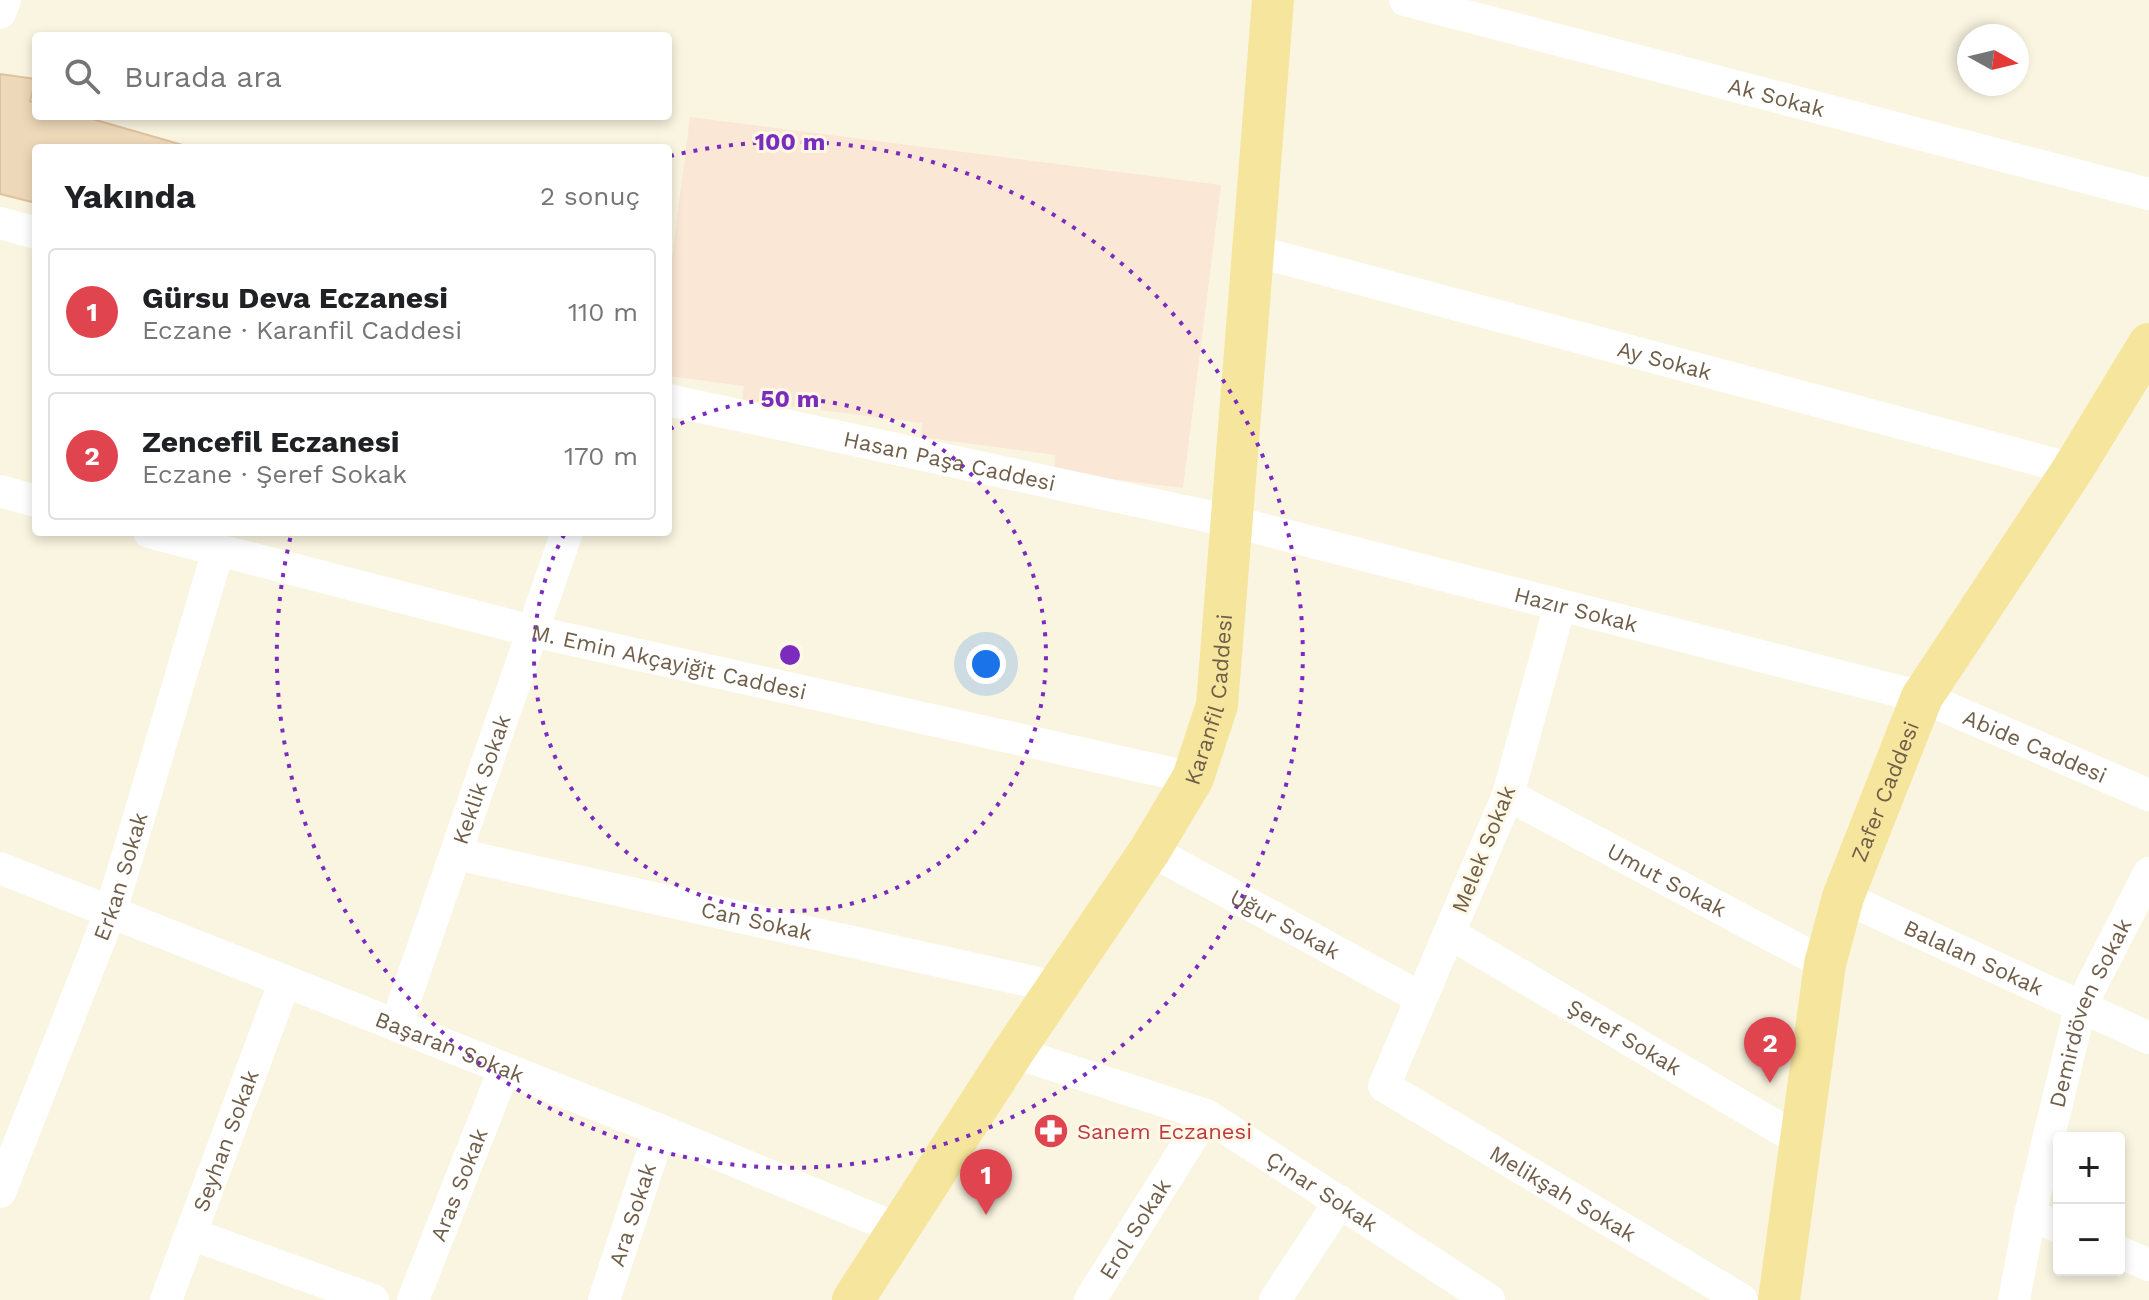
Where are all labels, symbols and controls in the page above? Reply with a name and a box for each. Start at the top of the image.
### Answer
north arrow [1957,24,2029,96]
search box [32,32,672,120]
icon: search [60,54,104,98]
text: Burada ara [124,59,282,94]
street label: Ak Sokak [1726,73,1827,122]
text: 100 m [755,128,825,156]
text: Yakında [64,176,196,216]
text: 2 sonuç [540,181,640,211]
text: Gürsu Deva Eczanesi [142,280,448,315]
text: 1 [86,297,98,327]
text: 110 m [568,297,638,327]
text: Eczane · Karanfil Caddesi [142,315,462,345]
street label: Ay Sokak [1615,336,1714,385]
text: 50 m [761,385,819,413]
text: Zencefil Eczanesi [142,424,399,459]
street label: Hasan Paşa Caddesi [841,426,1058,496]
text: 2 [84,441,100,471]
text: 170 m [564,441,638,471]
text: Eczane · Şeref Sokak [142,459,407,489]
street label: Hazır Sokak [1512,582,1640,637]
street label: Karanfil Caddesi [1180,613,1237,788]
street label: M. Emin Akçayiğit Caddesi [529,619,809,705]
centre of rings [776,641,804,669]
your location [966,644,1006,684]
street label: Abide Caddesi [1959,704,2110,788]
street label: Keklik Sokak [448,711,516,848]
street label: Zafer Caddesi [1846,718,1924,865]
street label: Melek Sokak [1447,782,1520,916]
street label: Erkan Sokak [89,809,153,944]
street label: Umut Sokak [1603,838,1730,922]
street label: Uğur Sokak [1226,884,1344,964]
street label: Can Sokak [699,897,815,946]
street label: Demirdöven Sokak [2044,914,2137,1110]
street label: Balalan Sokak [1900,915,2047,1001]
street label: Şeref Sokak [1563,994,1686,1080]
street label: Başaran Sokak [372,1006,528,1088]
pin: 2 [1744,1017,1796,1083]
street label: Seyhan Sokak [188,1067,264,1215]
pharmacy icon: Sanem Eczanesi [1032,1112,1070,1150]
place label: Sanem Eczanesi [1077,1119,1252,1144]
street label: Aras Sokak [426,1125,493,1245]
map controls [2053,1132,2125,1276]
button: + [2053,1132,2125,1204]
street label: Melikşah Sokak [1485,1140,1640,1247]
street label: Çınar Sokak [1262,1146,1382,1237]
pin: 1 [960,1149,1012,1215]
street label: Ara Sokak [604,1160,661,1269]
street label: Erol Sokak [1094,1174,1176,1284]
button: − [2053,1204,2125,1276]

